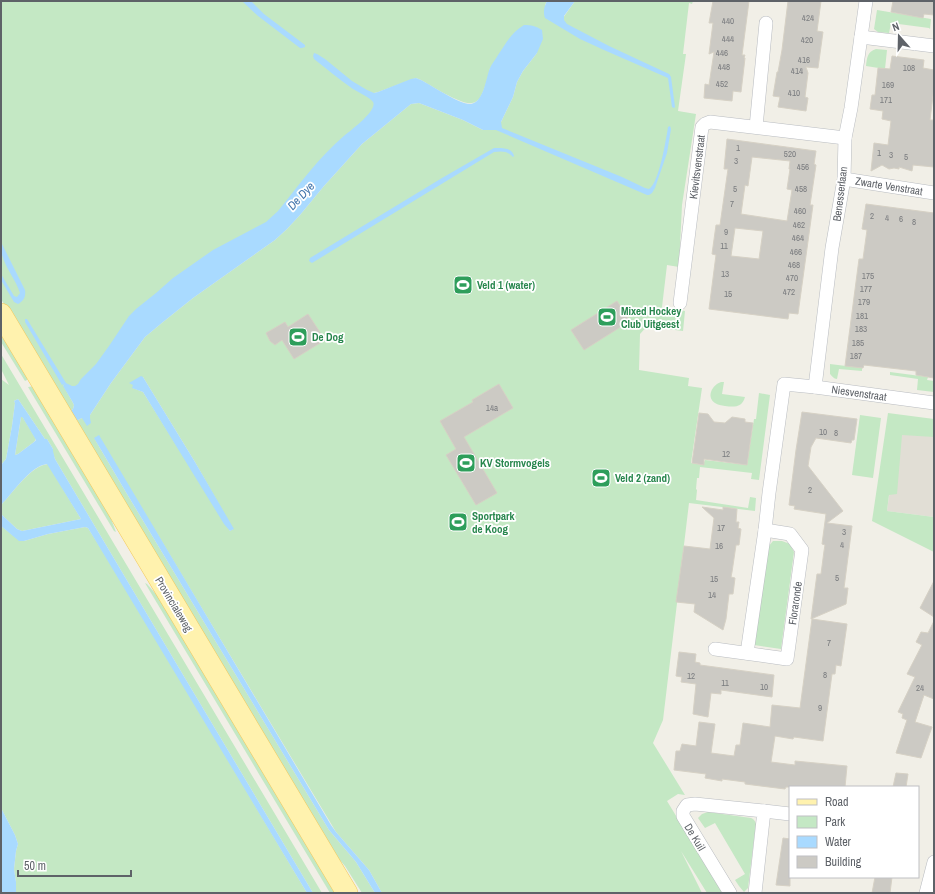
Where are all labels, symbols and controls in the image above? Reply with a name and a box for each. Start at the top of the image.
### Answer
house number: 424 [802,12,814,24]
house number: 440 [722,15,734,27]
north arrow [879,16,919,56]
text: N [890,19,901,34]
house number: 444 [722,33,734,45]
house number: 420 [801,34,813,46]
house number: 446 [716,47,728,59]
house number: 416 [798,54,810,66]
house number: 448 [718,61,730,73]
house number: 108 [903,62,915,74]
house number: 414 [791,65,803,77]
house number: 452 [716,78,728,90]
house number: 169 [882,79,894,91]
house number: 410 [788,87,800,99]
house number: 171 [880,94,892,106]
street label: Kievitsvenstraat [686,134,708,200]
house number: 1 [736,142,740,154]
house number: 1 [877,147,881,159]
house number: 520 [784,148,796,160]
house number: 3 [889,149,893,161]
house number: 5 [904,151,908,163]
house number: 3 [734,155,738,167]
house number: 456 [797,161,809,173]
street label: Benesserlaan [830,166,850,222]
street label: Zwarte Venstraat [854,174,924,198]
water label: De Dye [284,178,318,213]
house number: 5 [733,183,737,195]
house number: 458 [795,183,807,195]
house number: 7 [730,198,734,210]
house number: 460 [794,205,806,217]
house number: 2 [870,210,874,222]
house number: 4 [885,212,889,224]
house number: 6 [899,213,903,225]
house number: 8 [912,216,916,228]
house number: 462 [793,219,805,231]
house number: 9 [724,226,728,238]
house number: 464 [792,232,804,244]
house number: 11 [720,240,728,252]
house number: 466 [790,246,802,258]
house number: 468 [788,259,800,271]
house number: 13 [721,268,729,280]
house number: 175 [862,270,874,282]
house number: 470 [786,272,798,284]
sports icon: Veld 1 (water) [452,274,474,296]
place label: Veld 1 (water) [477,278,535,292]
house number: 177 [860,283,872,295]
house number: 472 [783,286,795,298]
house number: 15 [724,288,732,300]
house number: 179 [858,296,870,308]
place label: Mixed Hockey Club Uitgeest [621,304,681,331]
sports icon: Mixed Hockey Club Uitgeest [596,306,618,328]
house number: 181 [856,310,868,322]
house number: 183 [855,323,867,335]
sports icon: De Dog [287,326,309,348]
place label: De Dog [312,330,344,344]
house number: 185 [852,337,864,349]
house number: 187 [850,350,862,362]
street label: Niesvenstraat [830,382,888,404]
house number: 14a [486,402,498,414]
house number: 10 [819,426,827,438]
house number: 8 [834,427,838,439]
house number: 12 [722,448,730,460]
sports icon: KV Stormvogels [455,452,477,474]
place label: KV Stormvogels [480,456,550,470]
sports icon: Veld 2 (zand) [590,467,612,489]
place label: Veld 2 (zand) [615,471,670,485]
house number: 2 [808,484,812,496]
place label: Sportpark de Koog [472,509,516,536]
sports icon: Sportpark de Koog [447,511,469,533]
house number: 17 [717,522,725,534]
house number: 3 [842,526,846,538]
house number: 4 [840,539,844,551]
house number: 16 [715,540,723,552]
house number: 5 [835,572,839,584]
house number: 15 [710,573,718,585]
street label: Provincialeweg [152,574,196,634]
street label: Floraronde [785,580,805,626]
house number: 14 [708,589,716,601]
house number: 7 [827,637,831,649]
house number: 8 [823,669,827,681]
house number: 12 [687,670,695,682]
house number: 11 [721,677,729,689]
house number: 10 [760,681,768,693]
house number: 24 [916,682,924,694]
house number: 9 [818,702,822,714]
legend [789,786,919,878]
text: Road [825,794,849,810]
text: Park [825,814,845,830]
street label: De Kuil [681,821,709,853]
text: Water [825,834,852,850]
scale bar [18,852,131,878]
text: Building [825,854,862,870]
text: 50 m [24,858,46,874]

